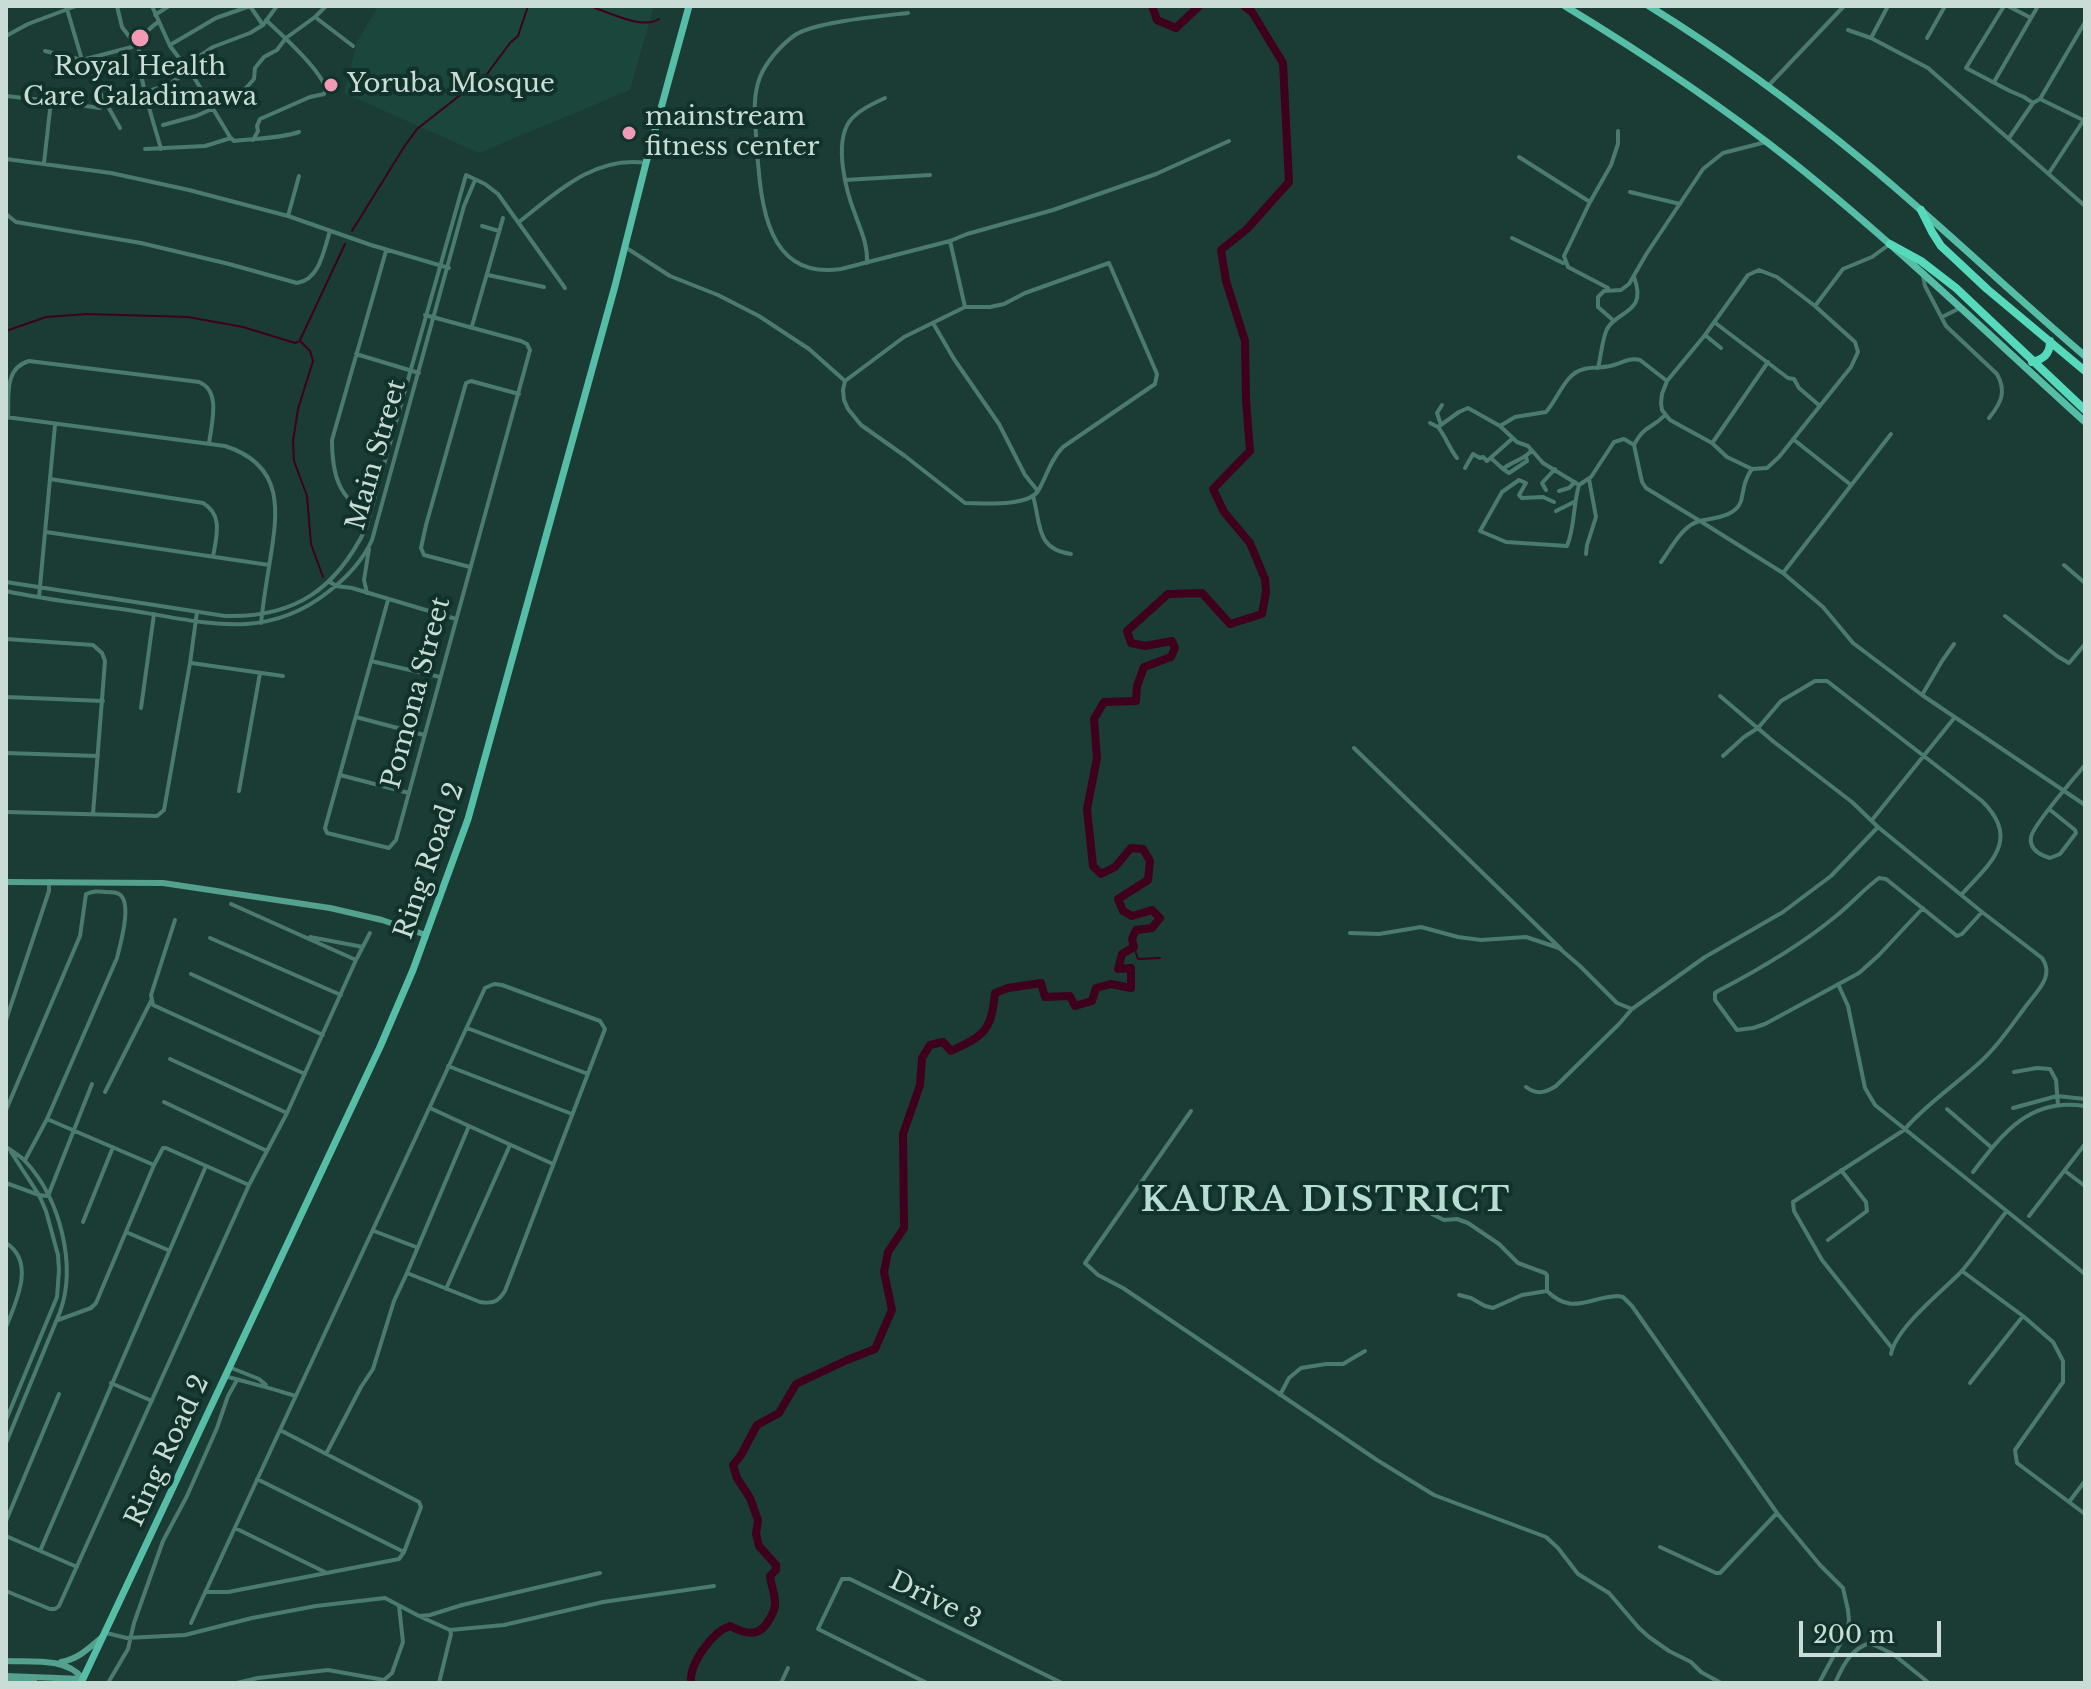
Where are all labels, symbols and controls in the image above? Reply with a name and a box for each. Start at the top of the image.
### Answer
marker: Royal Health Care Galadimawa [129,27,151,49]
place label: Royal Health Care Galadimawa [23,52,257,114]
place label: Yoruba Mosque [347,69,555,101]
marker: Yoruba Mosque [322,76,340,94]
place label: mainstream fitness center [645,102,820,164]
marker: mainstream fitness center [620,124,638,142]
street label: Main Street [341,376,413,534]
street label: Pomona Street [376,594,458,792]
street label: Ring Road 2 [389,779,471,943]
district label: KAURA DISTRICT [1141,1181,1511,1221]
street label: Ring Road 2 [119,1371,217,1531]
street label: Drive 3 [884,1566,986,1636]
scale bar [1803,1605,1945,1655]
text: 200 m [1813,1620,1895,1649]

